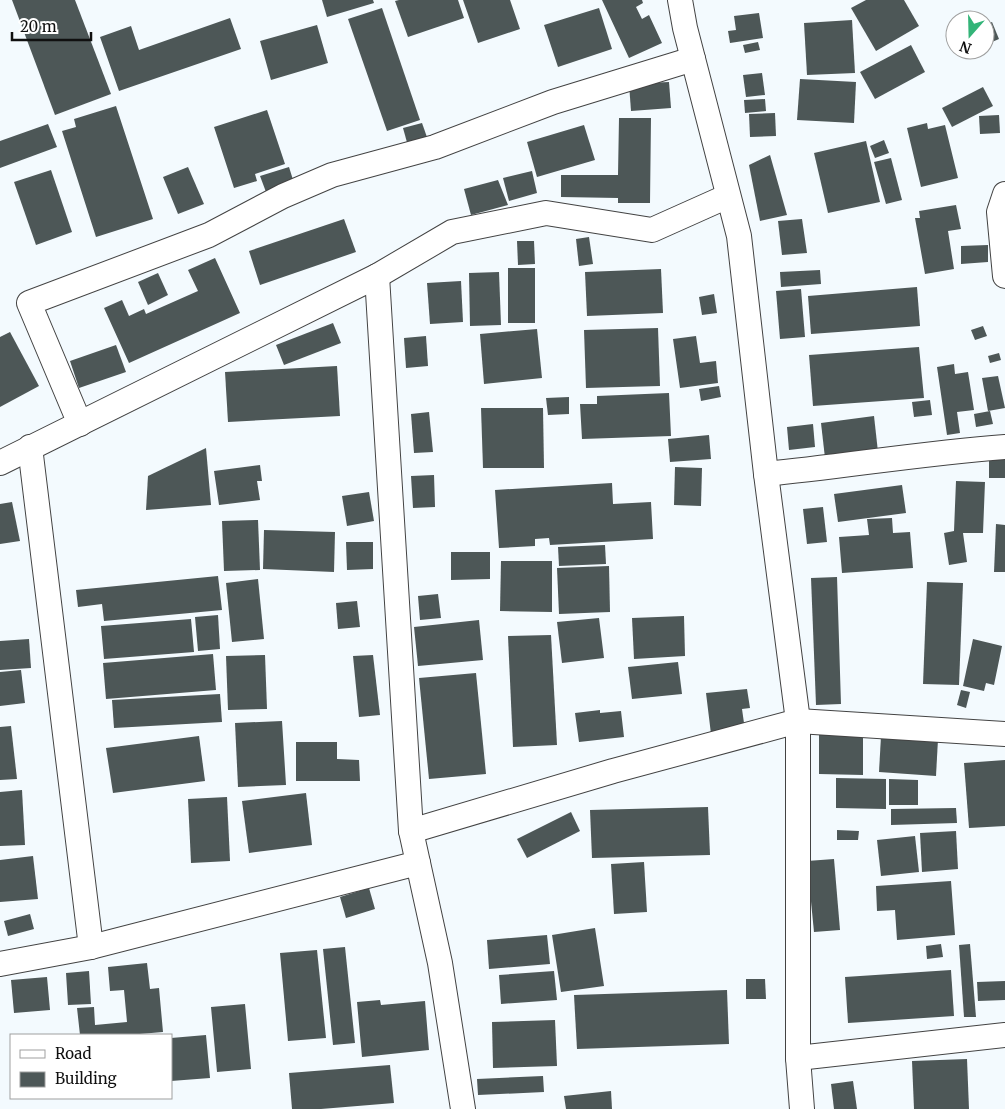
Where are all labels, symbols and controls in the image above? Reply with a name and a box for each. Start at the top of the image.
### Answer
scale bar [12,10,91,42]
north arrow [945,10,995,60]
text: 20 m [20,17,57,36]
text: N [957,37,974,58]
legend [10,1034,172,1099]
text: Road [55,1044,91,1063]
text: Building [55,1069,117,1088]

